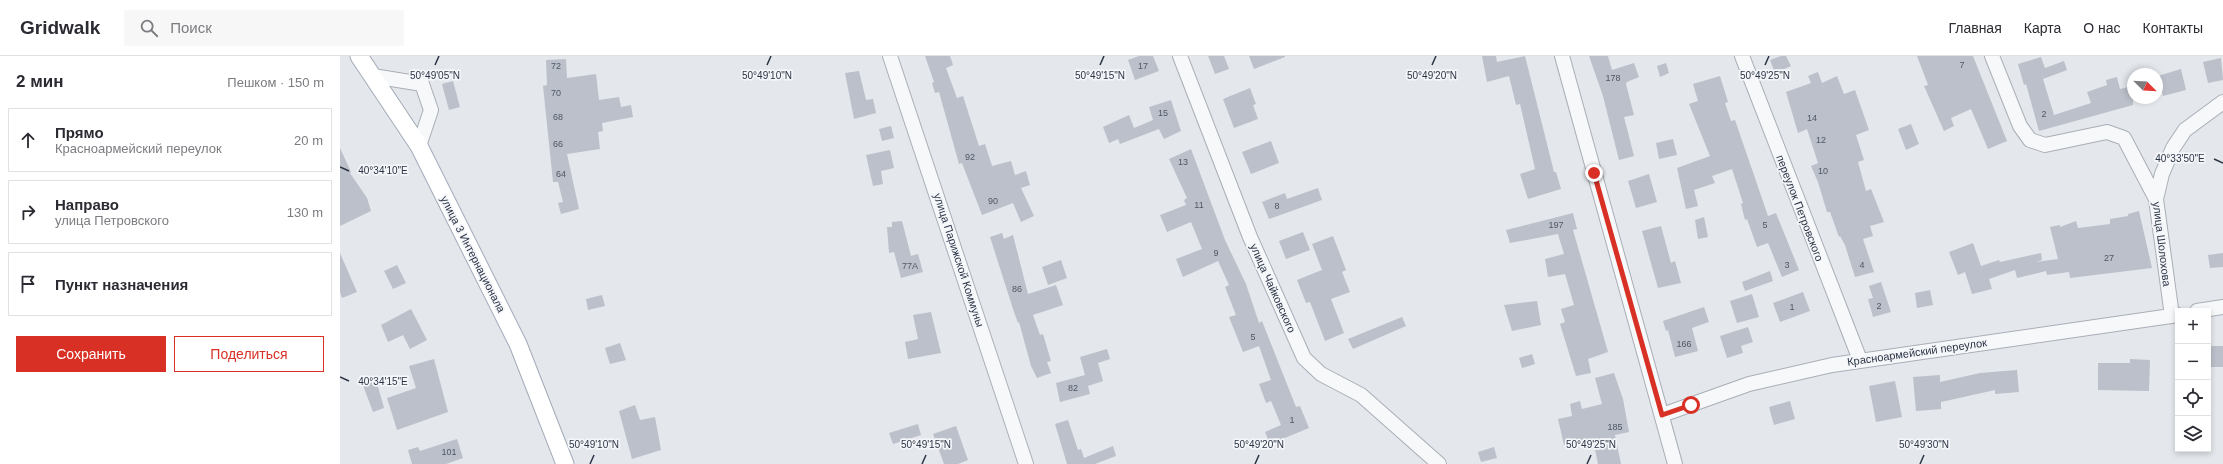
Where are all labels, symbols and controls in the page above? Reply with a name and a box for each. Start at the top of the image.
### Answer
search box [124,10,404,46]
text: Gridwalk [20,17,100,38]
icon: search [138,17,160,39]
text: Поиск [170,19,212,36]
text: Главная [1948,20,2002,36]
text: Карта [2024,20,2061,36]
text: О нас [2083,20,2121,36]
text: Контакты [2143,20,2203,36]
house number: 7 [1959,60,1965,70]
house number: 72 [551,61,561,71]
house number: 17 [1138,61,1148,71]
north arrow [2127,68,2163,104]
text: 50°49'05"N [410,70,460,81]
text: 50°49'10"N [742,70,792,81]
text: 50°49'15"N [1075,70,1125,81]
text: 50°49'20"N [1407,70,1457,81]
text: 50°49'25"N [1740,70,1790,81]
text: 2 мин [16,72,63,91]
house number: 178 [1605,73,1621,83]
text: Пешком · 150 m [227,75,324,90]
house number: 70 [551,88,561,98]
house number: 15 [1158,108,1168,118]
house number: 2 [2041,109,2047,119]
house number: 68 [553,112,563,122]
house number: 14 [1807,113,1817,123]
text: Прямо [55,124,104,141]
icon: ahead [17,129,39,151]
text: 20 m [294,133,323,148]
house number: 12 [1816,135,1826,145]
house number: 66 [553,139,563,149]
text: Красноармейский переулок [55,141,222,156]
house number: 92 [965,152,975,162]
street label: переулок Петровского [1774,153,1826,263]
text: 40°33'50"E [2155,153,2205,164]
house number: 13 [1178,157,1188,167]
route end [1585,164,1603,182]
text: 40°34'10"E [358,165,408,176]
house number: 10 [1818,166,1828,176]
house number: 64 [556,169,566,179]
street label: улица Парижской Коммуны [932,192,986,328]
street label: улица 3 Интернационала [438,194,508,315]
text: Направо [55,196,119,213]
house number: 90 [988,196,998,206]
house number: 11 [1194,200,1204,210]
icon: right [17,201,39,223]
house number: 8 [1274,201,1280,211]
street label: улица Шолохова [2151,201,2173,288]
text: 130 m [287,205,323,220]
text: улица Петровского [55,213,169,228]
house number: 197 [1548,220,1564,230]
house number: 5 [1762,220,1768,230]
street label: улица Чайковского [1248,242,1298,334]
house number: 9 [1213,248,1219,258]
house number: 27 [2104,253,2114,263]
house number: 3 [1784,260,1790,270]
house number: 4 [1859,260,1865,270]
house number: 77А [902,261,918,271]
icon: arrive [17,273,39,295]
text: Пункт назначения [55,276,188,293]
house number: 86 [1012,284,1022,294]
house number: 2 [1876,301,1882,311]
house number: 1 [1789,302,1795,312]
map controls [2175,308,2211,452]
button: + [2175,308,2211,344]
house number: 5 [1250,332,1256,342]
button: Сохранить [16,336,166,372]
button: Поделиться [174,336,324,372]
street label: Красноармейский переулок [1846,336,1988,368]
house number: 166 [1676,339,1692,349]
button: − [2175,344,2211,380]
text: 40°34'15"E [358,376,408,387]
button: locate [2175,380,2211,416]
house number: 82 [1068,383,1078,393]
route start [1682,396,1700,414]
house number: 1 [1289,415,1295,425]
button: layers [2175,416,2211,452]
house number: 185 [1607,422,1623,432]
text: 50°49'10"N [569,439,619,450]
text: 50°49'15"N [901,439,951,450]
text: 50°49'20"N [1234,439,1284,450]
text: 50°49'25"N [1566,439,1616,450]
text: 50°49'30"N [1899,439,1949,450]
house number: 101 [441,447,457,457]

